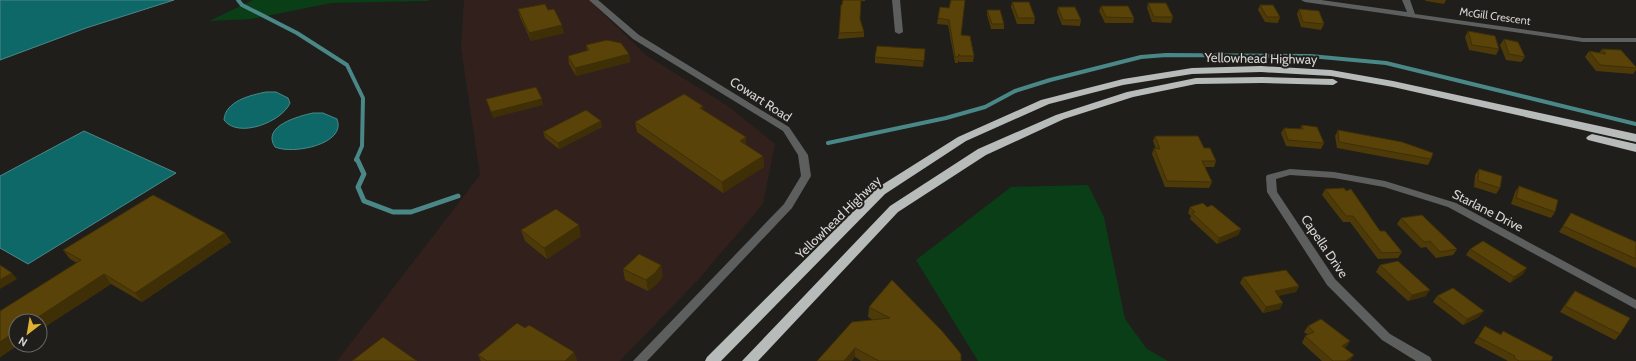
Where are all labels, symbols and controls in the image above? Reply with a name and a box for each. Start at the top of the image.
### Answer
street label: McGill Crescent [1459,4,1532,28]
street label: Yellowhead Highway [1203,49,1318,67]
street label: Cowart Road [727,73,795,125]
street label: Yellowhead Highway [791,172,884,263]
street label: Starlane Drive [1450,185,1526,235]
street label: Capella Drive [1298,211,1352,281]
north arrow [8,313,48,353]
text: N [16,334,30,350]

